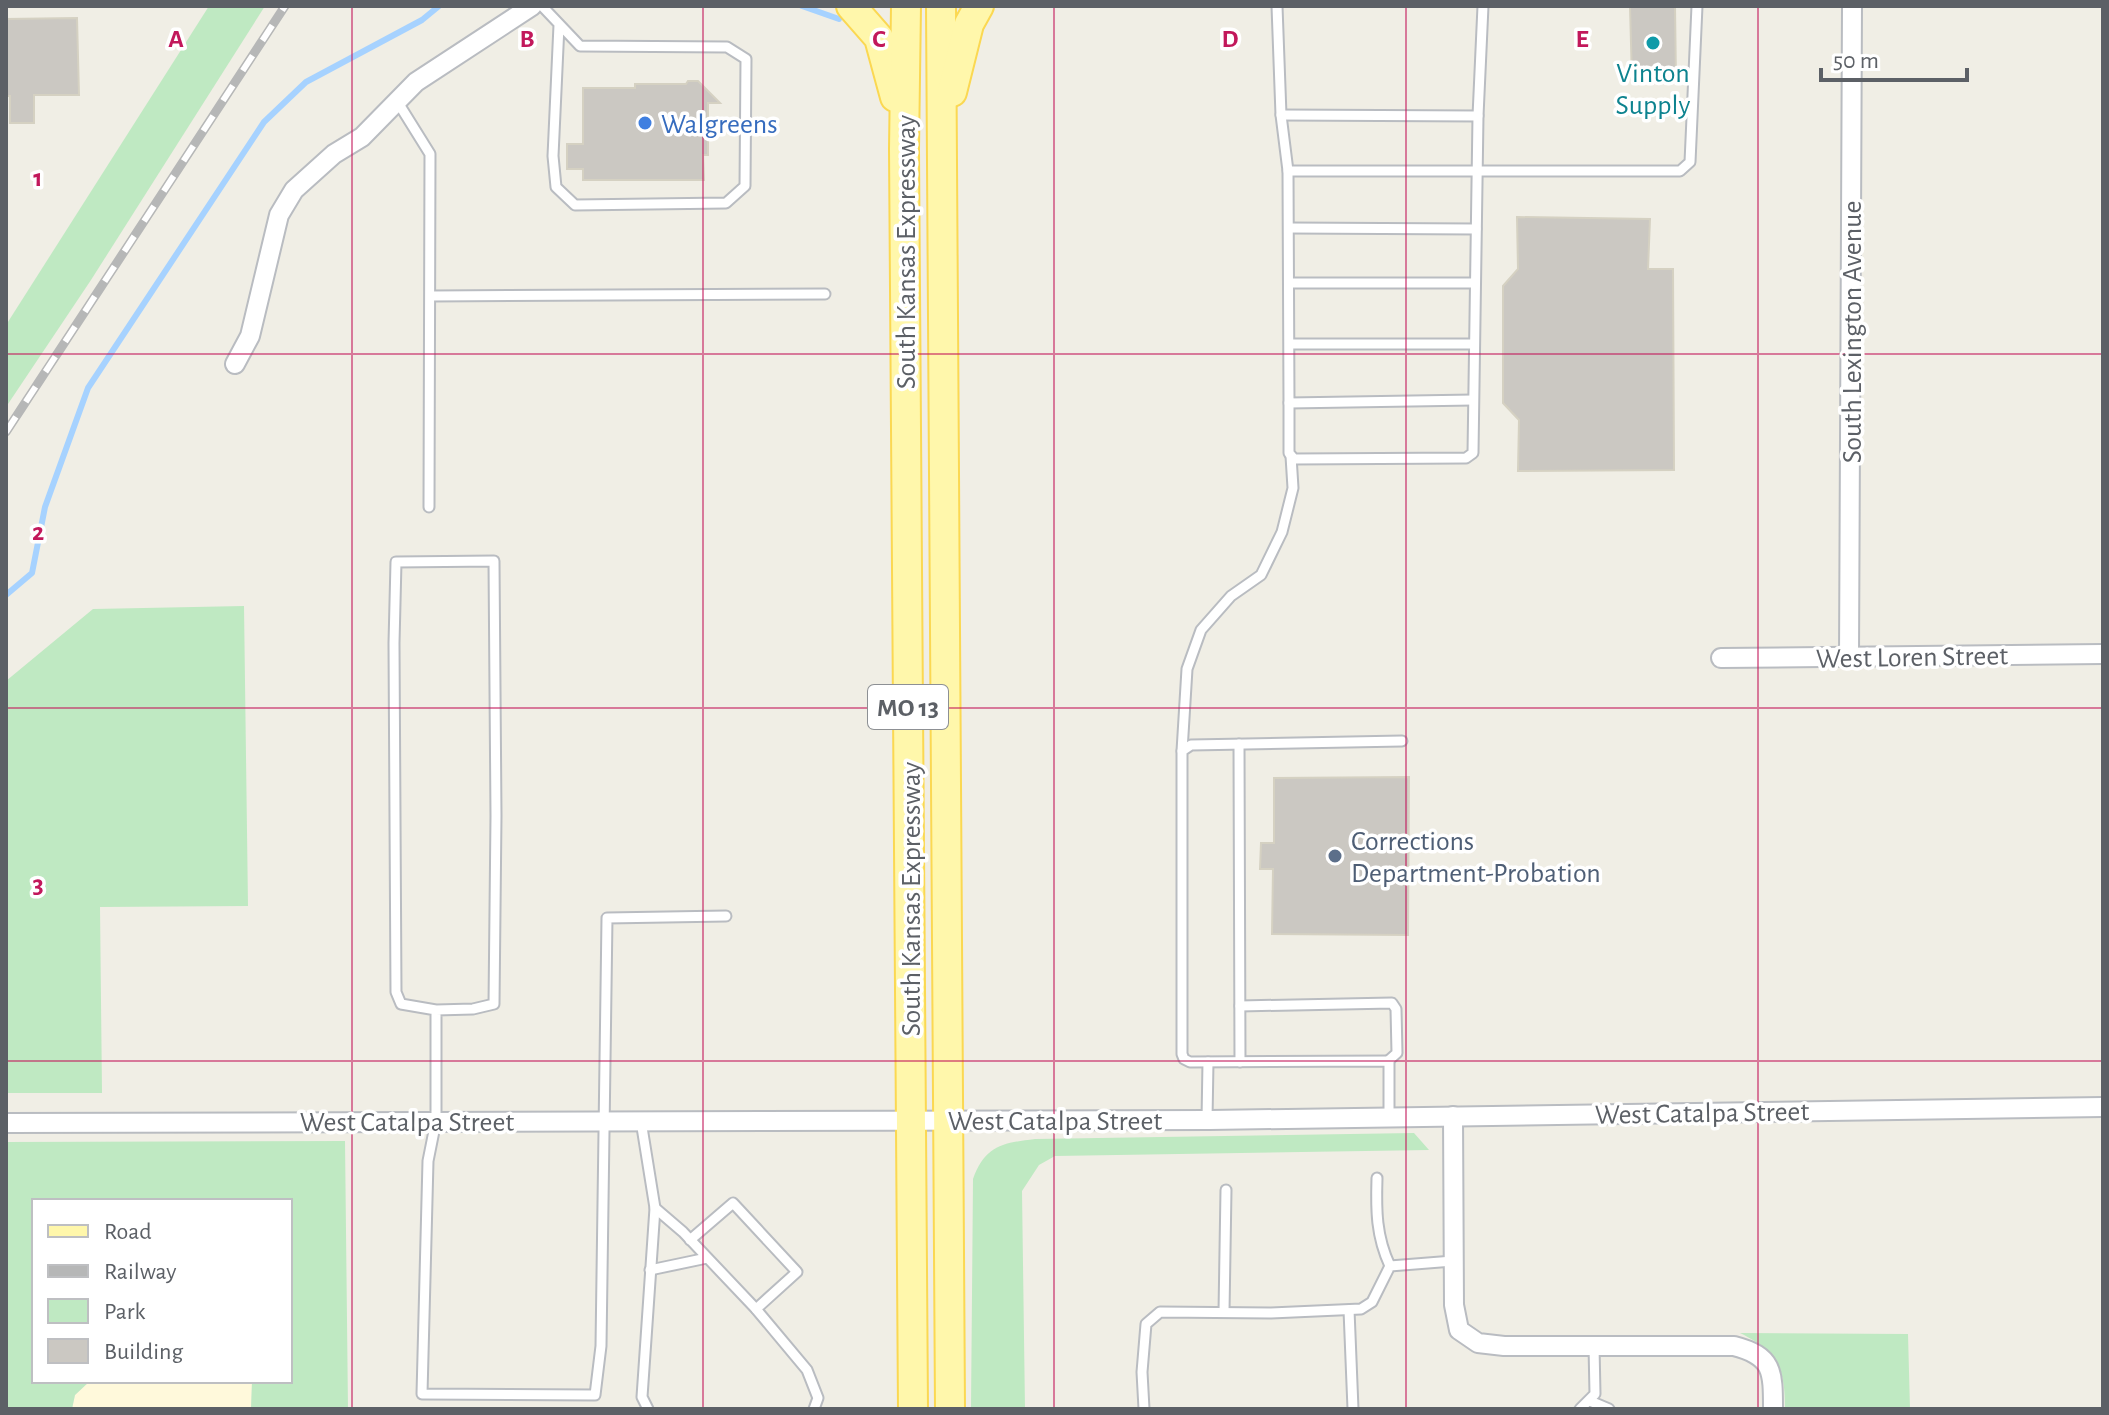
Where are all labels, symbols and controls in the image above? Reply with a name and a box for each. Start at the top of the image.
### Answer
text: A [168,26,184,52]
text: B [519,26,535,52]
text: C [872,26,886,52]
text: D [1221,26,1239,52]
text: E [1575,26,1589,52]
scale bar [1821,32,1967,82]
marker: Vinton Supply [1644,34,1662,52]
text: 50 m [1833,49,1879,73]
place label: Vinton Supply [1616,60,1690,120]
place label: Walgreens [661,111,778,139]
marker: Walgreens [636,114,654,132]
street label: South Kansas Expressway [893,115,921,389]
text: 1 [33,165,43,191]
street label: South Lexington Avenue [1839,201,1867,463]
text: 2 [32,519,44,545]
street label: West Loren Street [1816,642,2008,674]
road number: MO 13 [868,685,948,729]
street label: South Kansas Expressway [898,762,926,1036]
place label: Corrections Department-Probation [1351,828,1601,888]
marker: Corrections Department-Probation [1326,847,1344,865]
text: 3 [32,872,44,898]
street label: West Catalpa Street [1595,1098,1810,1130]
street label: West Catalpa Street [948,1108,1162,1136]
street label: West Catalpa Street [300,1109,514,1137]
legend [32,1199,292,1383]
text: Road [104,1220,152,1244]
text: Railway [104,1260,176,1284]
text: Park [104,1300,145,1324]
text: Building [104,1340,183,1364]

